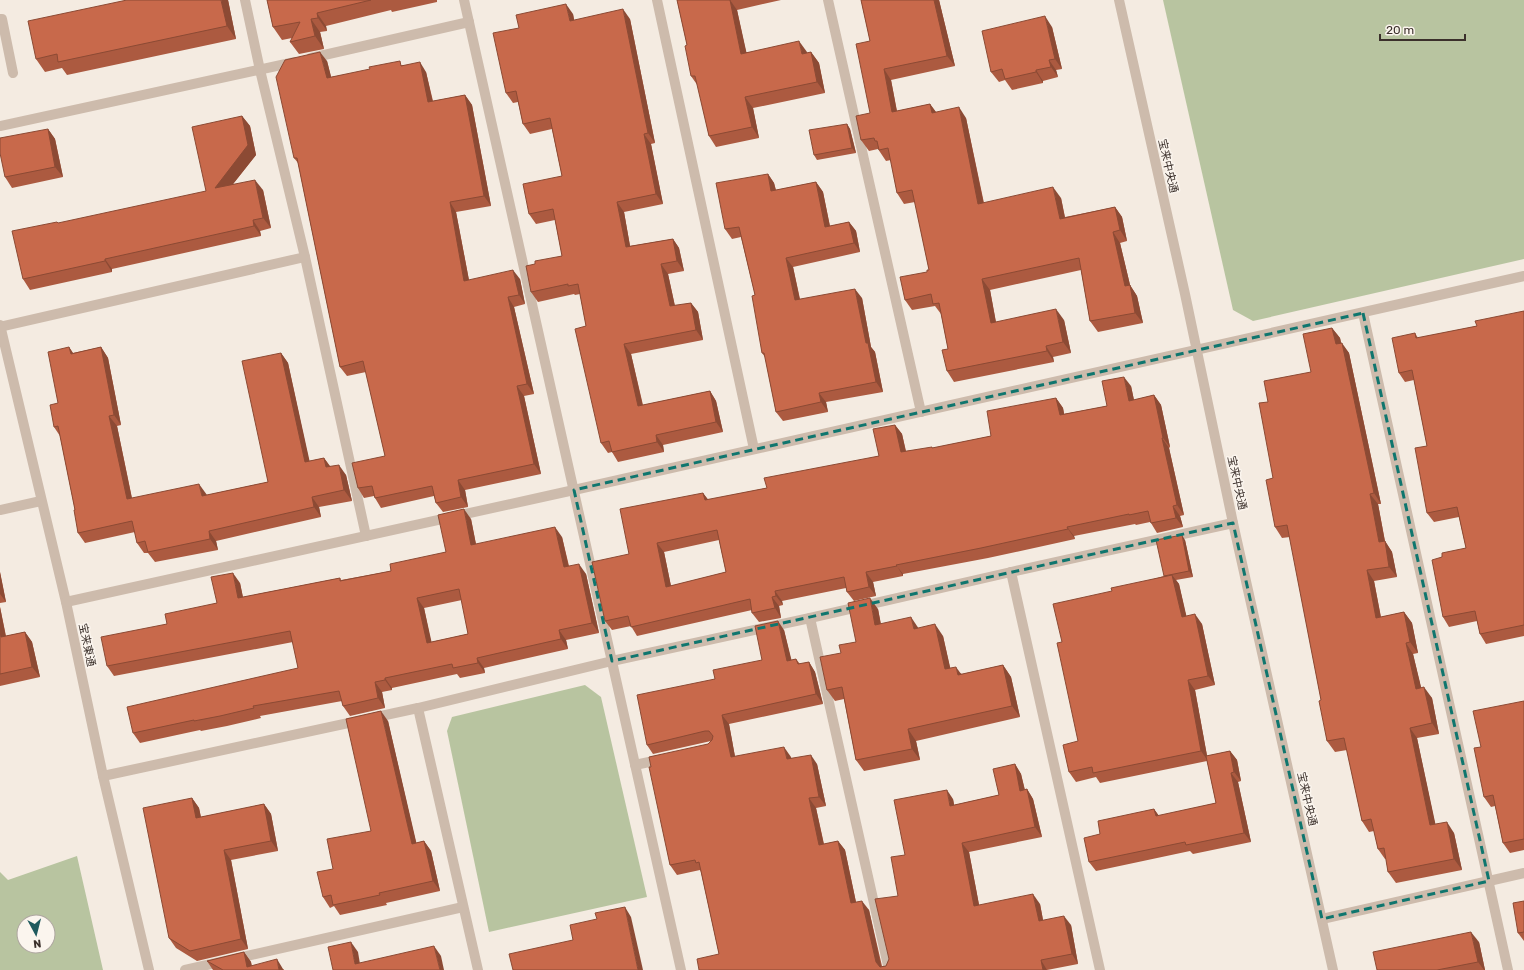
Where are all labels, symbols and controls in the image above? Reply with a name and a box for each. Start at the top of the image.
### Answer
scale bar [1380,16,1465,42]
text: 20 m [1386,23,1414,37]
street label: 宝来中央通 [1155,138,1181,194]
street label: 宝来中央通 [1225,455,1249,511]
street label: 宝来東通 [76,622,98,668]
street label: 宝来中央通 [1294,771,1320,827]
north arrow [16,914,56,954]
text: N [32,936,42,950]

